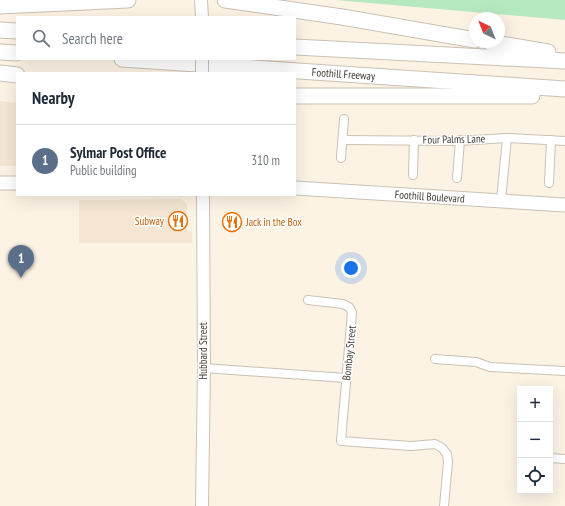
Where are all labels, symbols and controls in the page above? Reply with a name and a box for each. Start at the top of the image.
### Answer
north arrow [469,12,505,48]
search box [16,16,296,60]
icon: search [30,27,52,49]
text: Search here [62,29,123,48]
street label: Foothill Freeway [311,65,376,83]
text: Nearby [32,87,75,109]
street label: Four Palms Lane [423,131,486,147]
text: Sylmar Post Office [70,143,166,162]
text: 1 [42,152,48,169]
text: 310 m [251,152,280,169]
text: Public building [70,162,137,179]
street label: Foothill Boulevard [394,187,465,206]
restaurant icon: Subway [167,210,189,232]
restaurant icon: Jack in the Box [221,211,243,233]
place label: Subway [135,214,165,228]
place label: Jack in the Box [245,215,302,229]
pin: 1 [8,245,34,278]
your location [341,258,361,278]
street label: Hubbard Street [196,322,210,380]
street label: Bombay Street [339,325,359,381]
map controls [517,386,553,494]
button: + [517,386,553,422]
button: − [517,422,553,458]
button: locate [517,458,553,494]

